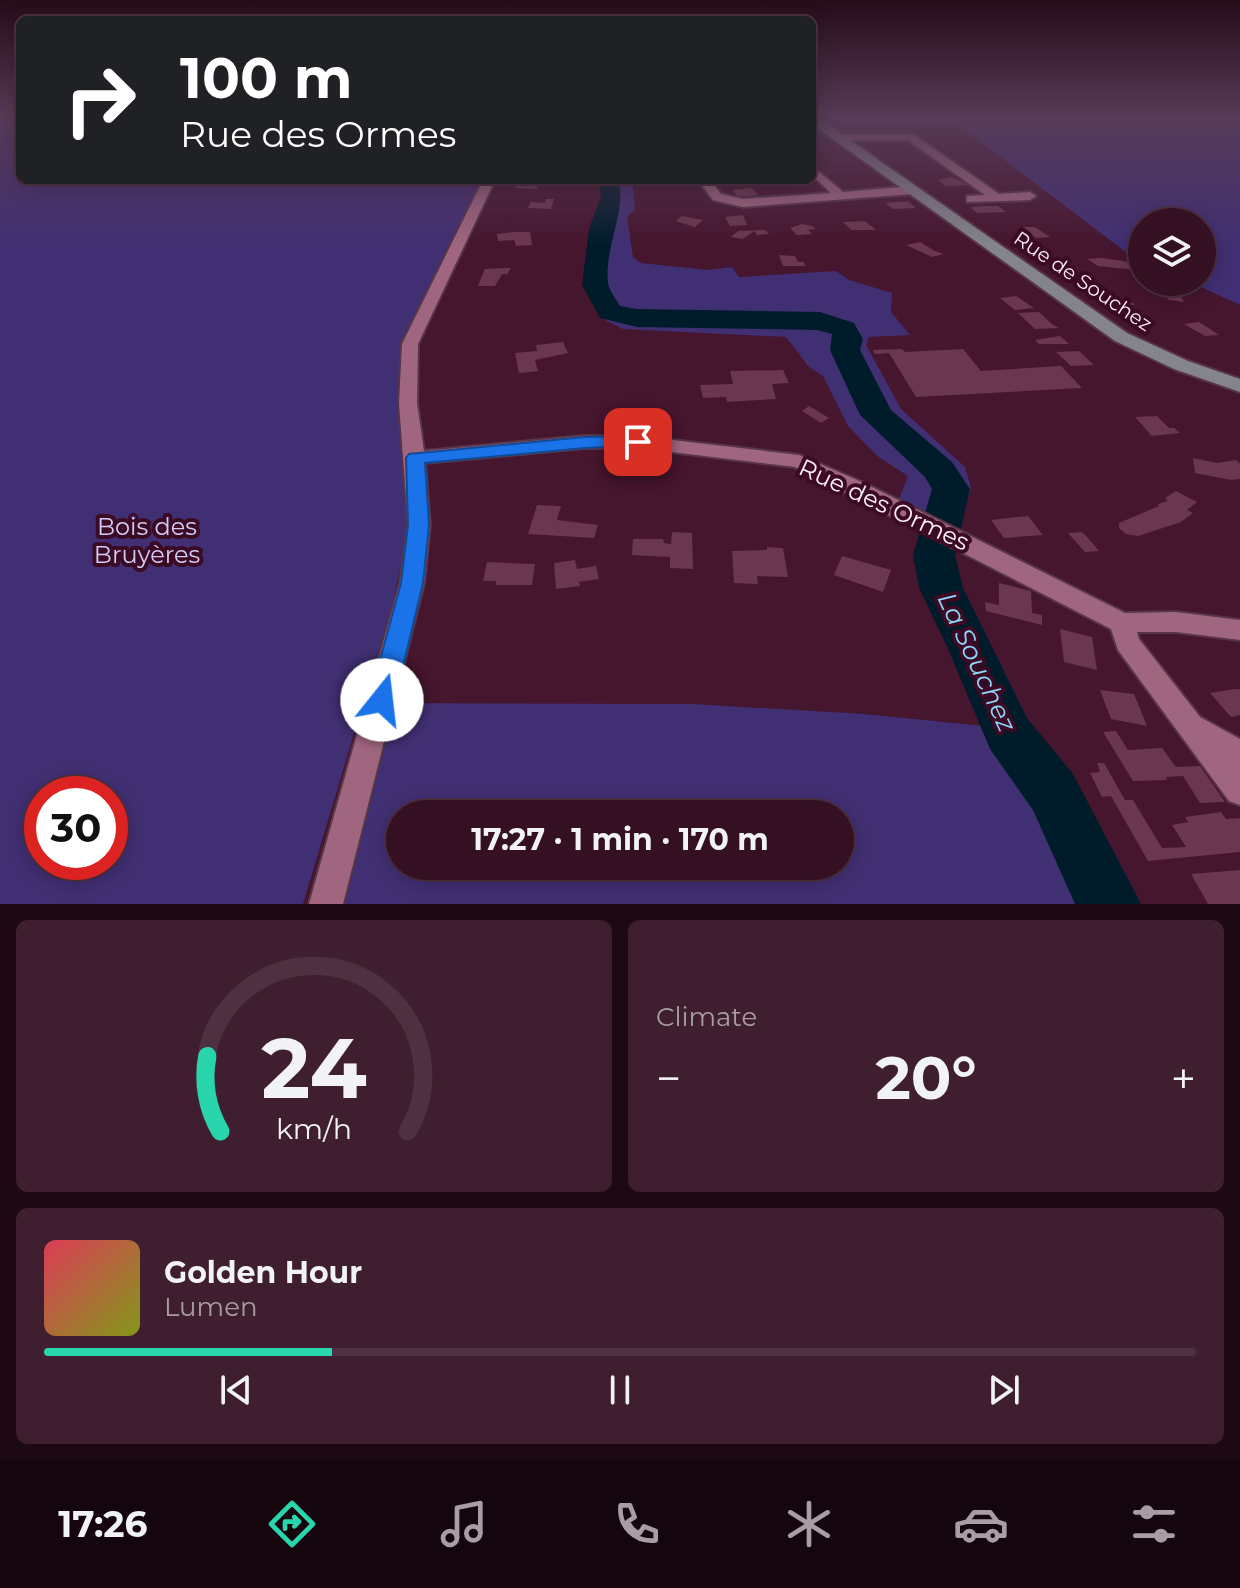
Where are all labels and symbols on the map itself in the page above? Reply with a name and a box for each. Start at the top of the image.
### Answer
street label: Rue de Souchez [1009,226,1157,336]
pin [604,408,672,476]
street label: Rue des Ormes [795,452,974,557]
park label: Bois des Bruyères [94,512,200,569]
water label: La Souchez [931,587,1024,737]
position arrow [340,658,424,742]
speed limit sign: 30 [24,776,128,880]

